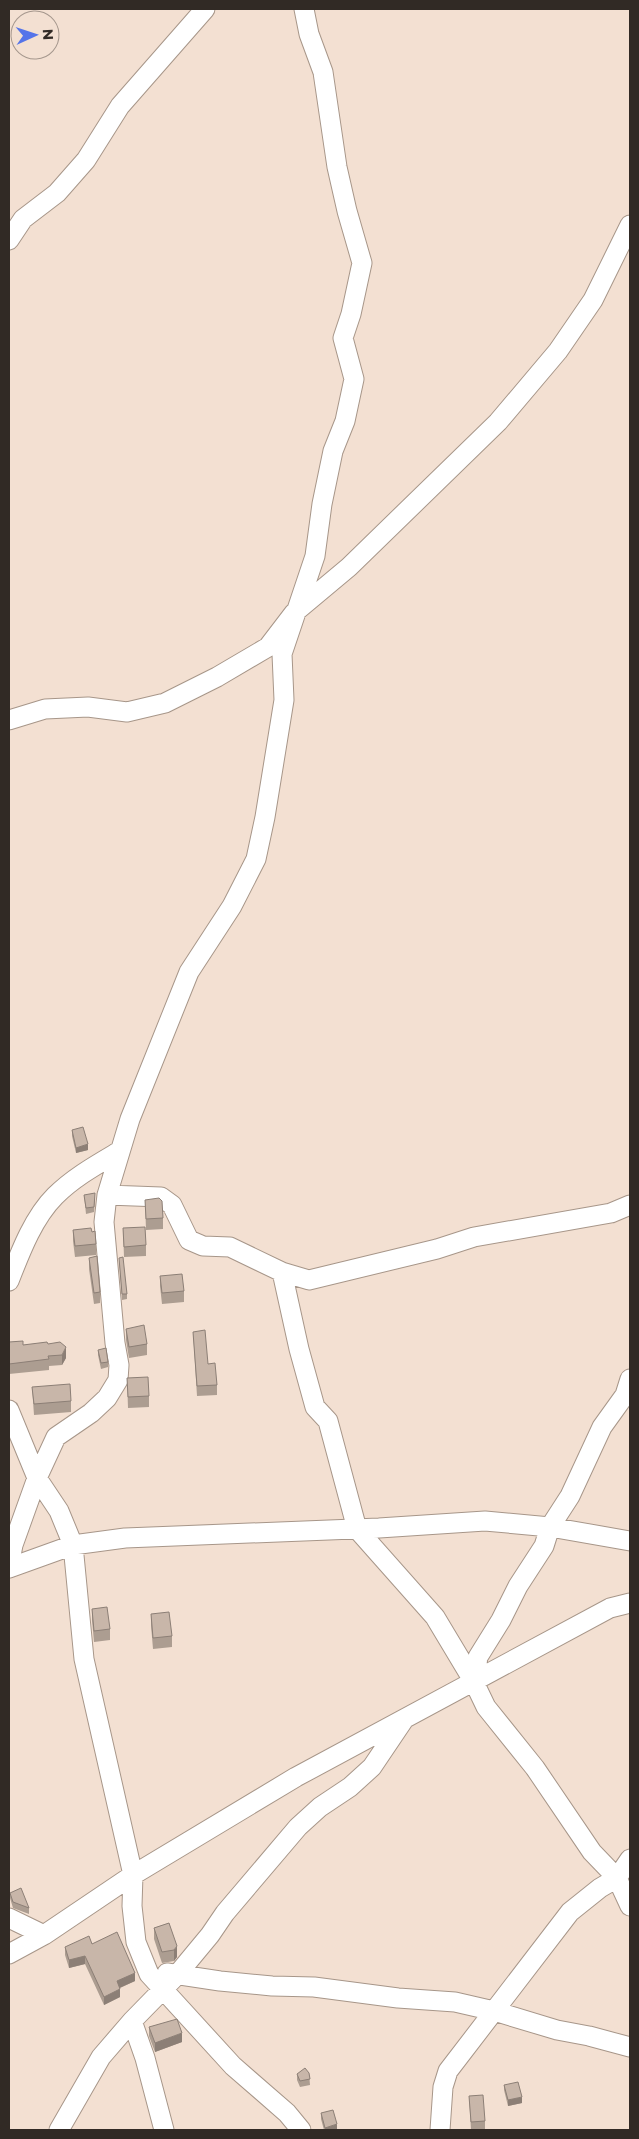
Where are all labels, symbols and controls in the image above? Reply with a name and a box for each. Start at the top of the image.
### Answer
north arrow [10,10,60,60]
text: N [39,28,57,40]

